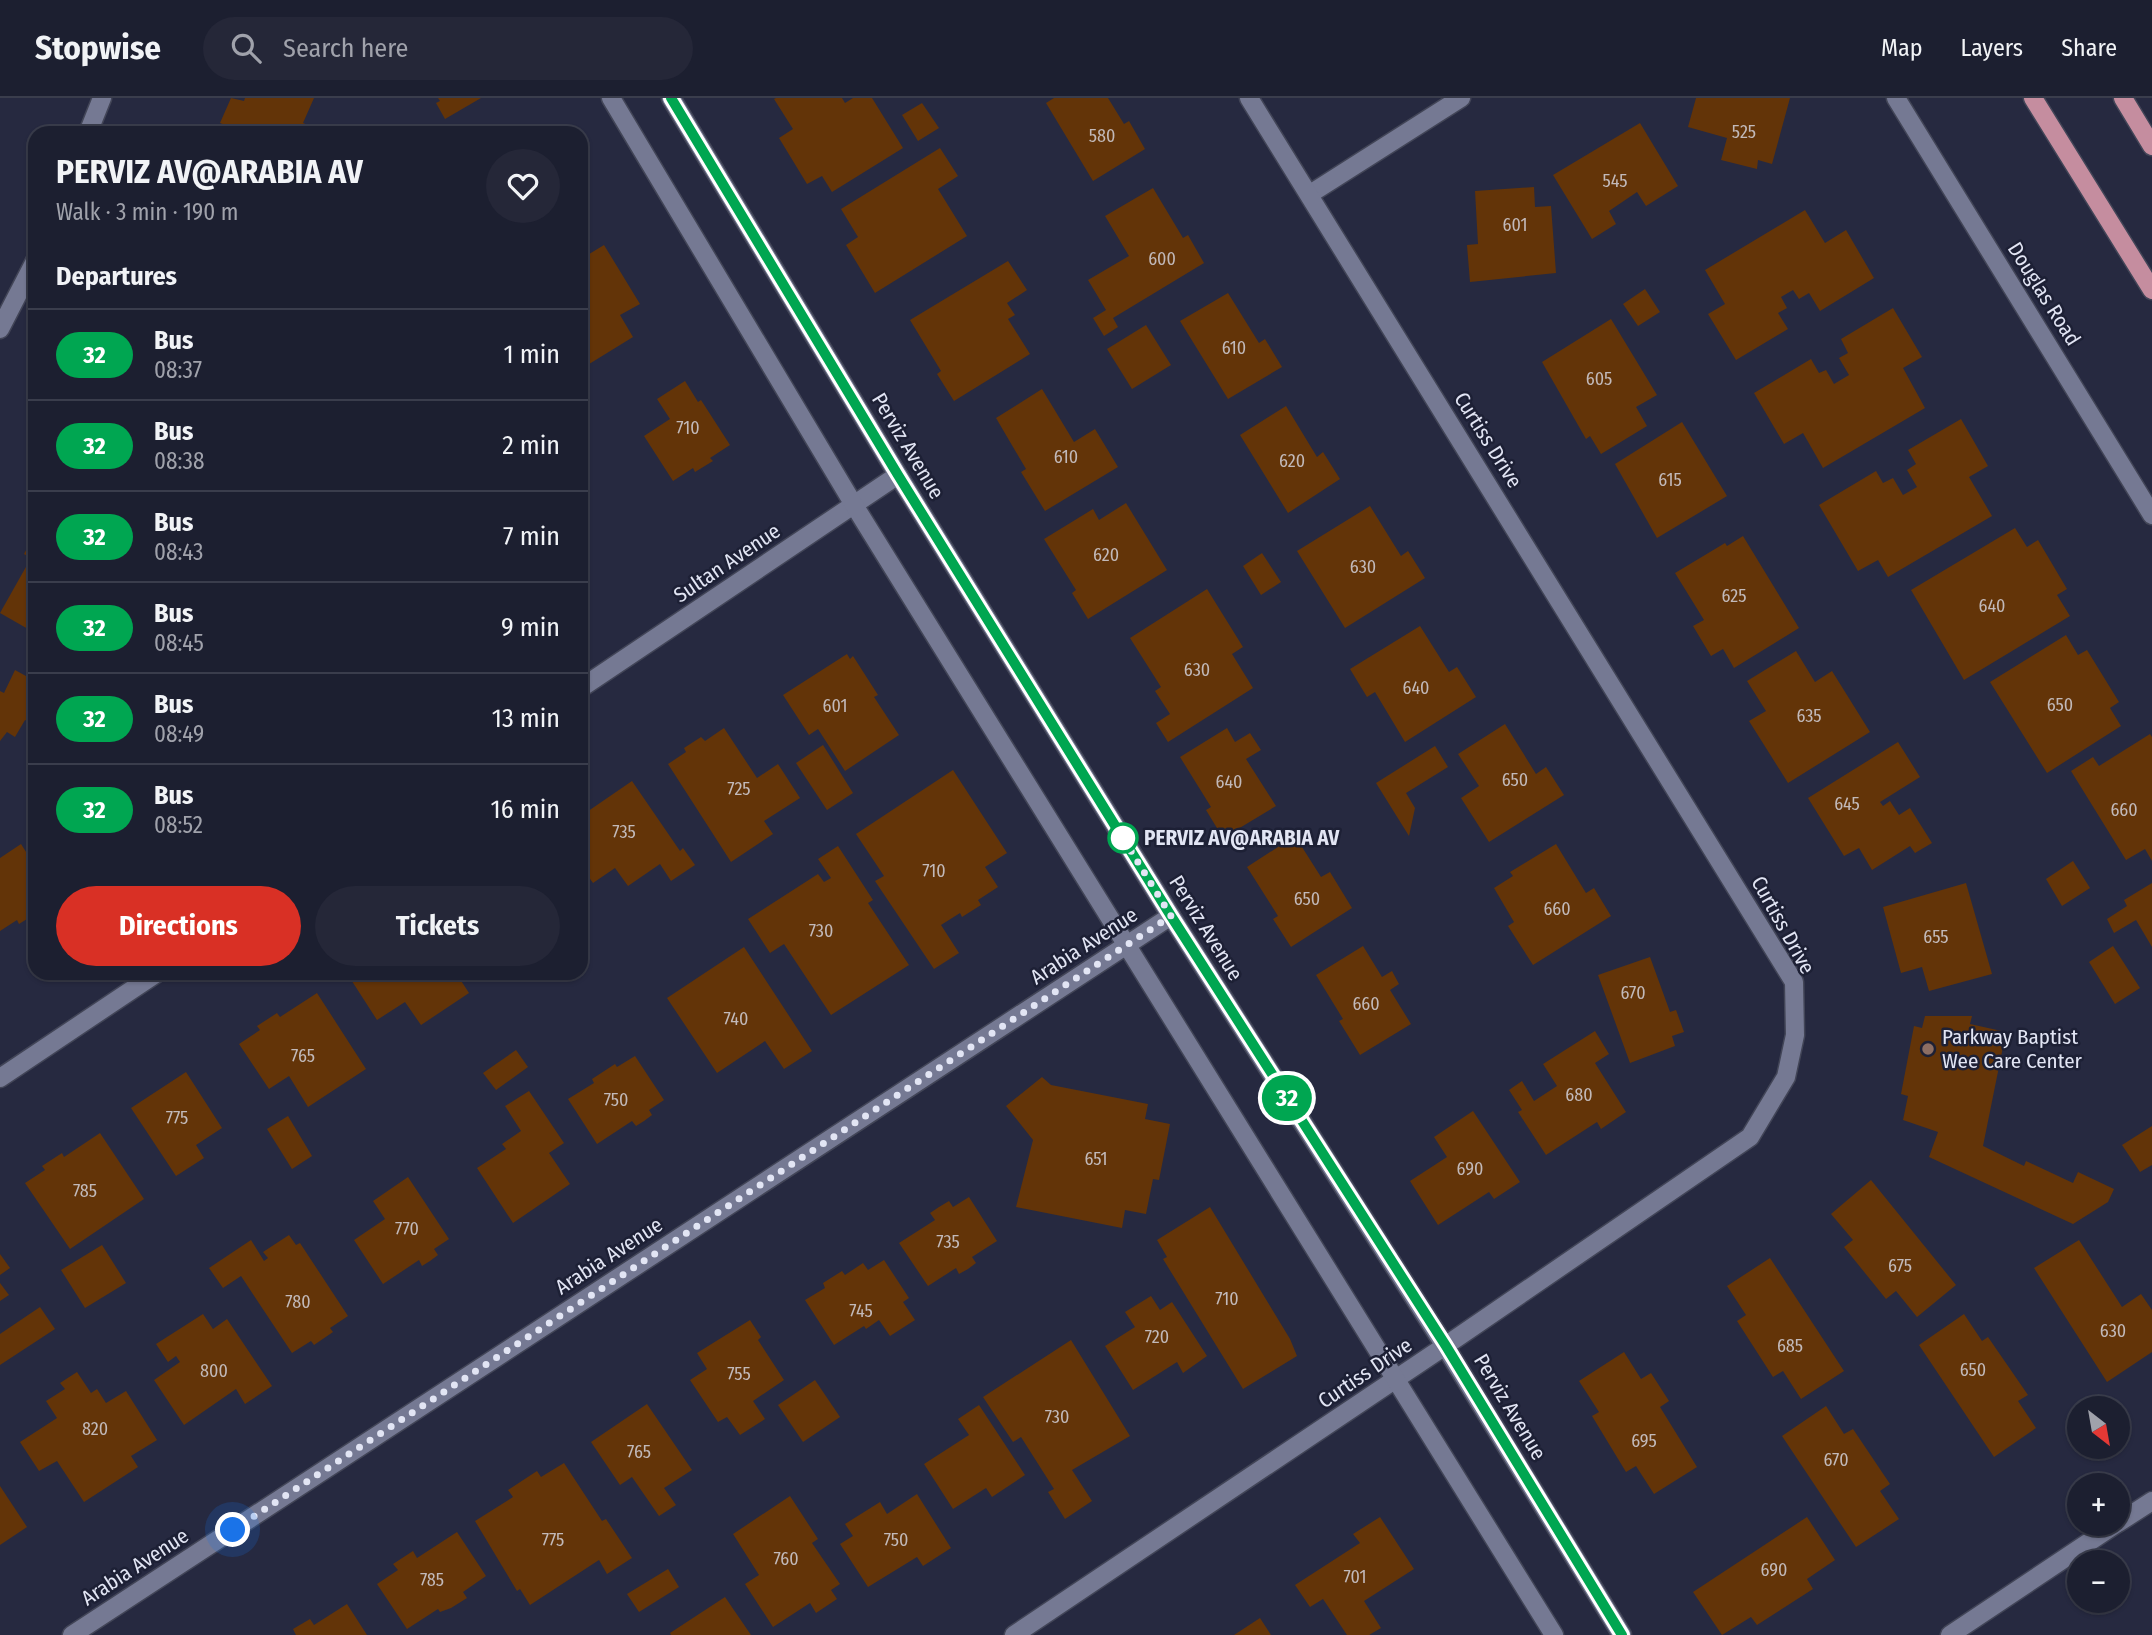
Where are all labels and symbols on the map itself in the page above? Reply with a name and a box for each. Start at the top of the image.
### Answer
house number: 525 [1732,121,1756,143]
house number: 580 [1089,125,1115,147]
house number: 545 [1602,170,1628,192]
house number: 601 [1503,214,1527,236]
street label: Douglas Road [2002,237,2086,351]
house number: 600 [1148,248,1176,270]
house number: 610 [1222,337,1246,359]
house number: 605 [1586,368,1612,390]
street label: Curtiss Drive [1448,387,1528,493]
street label: Perviz Avenue [866,388,950,504]
house number: 710 [676,417,700,439]
house number: 610 [1054,446,1078,468]
house number: 620 [1279,450,1305,472]
house number: 615 [1658,469,1682,491]
street label: Sultan Avenue [669,518,785,608]
house number: 620 [1093,544,1119,566]
house number: 630 [1350,556,1376,578]
house number: 625 [1722,585,1746,607]
house number: 640 [1978,595,2006,617]
house number: 630 [1184,659,1210,681]
house number: 640 [1402,677,1430,699]
house number: 650 [2047,694,2073,716]
house number: 601 [823,695,847,717]
house number: 635 [1796,705,1822,727]
house number: 650 [1502,769,1528,791]
house number: 640 [1215,771,1243,793]
house number: 725 [727,778,751,800]
house number: 645 [1834,793,1860,815]
house number: 660 [2110,799,2138,821]
house number: 735 [612,821,636,843]
marker: PERVIZ AV@ARABIA AV [1108,823,1138,853]
place label: PERVIZ AV@ARABIA AV [1144,825,1340,851]
house number: 710 [922,860,946,882]
street label: Perviz Avenue [1163,871,1249,985]
street label: Curtiss Drive [1745,872,1821,978]
house number: 650 [1294,888,1320,910]
house number: 660 [1543,898,1571,920]
street label: Arabia Avenue [1025,902,1143,990]
house number: 730 [809,920,833,942]
house number: 655 [1923,926,1949,948]
house number: 670 [1620,982,1646,1004]
house number: 660 [1352,993,1380,1015]
house number: 740 [724,1008,748,1030]
place label: Parkway Baptist Wee Care Center [1942,1024,2083,1074]
marker: Parkway Baptist Wee Care Center [1920,1041,1936,1057]
house number: 765 [291,1045,315,1067]
line badge: 32 [1256,1075,1318,1121]
house number: 680 [1565,1084,1593,1106]
house number: 750 [604,1089,628,1111]
house number: 775 [166,1107,188,1129]
house number: 651 [1084,1148,1108,1170]
house number: 690 [1457,1158,1483,1180]
house number: 785 [73,1180,97,1202]
street label: Arabia Avenue [550,1212,668,1300]
house number: 770 [395,1218,419,1240]
house number: 735 [936,1231,960,1253]
house number: 675 [1888,1255,1912,1277]
house number: 710 [1215,1288,1239,1310]
house number: 780 [285,1291,311,1313]
house number: 745 [849,1300,873,1322]
house number: 630 [2100,1320,2126,1342]
house number: 720 [1145,1326,1169,1348]
street label: Curtiss Drive [1313,1332,1417,1414]
house number: 685 [1777,1335,1803,1357]
street label: Perviz Avenue [1468,1349,1552,1465]
house number: 650 [1960,1359,1986,1381]
house number: 800 [200,1360,228,1382]
house number: 755 [727,1363,751,1385]
north arrow [2067,1396,2130,1460]
house number: 730 [1045,1406,1069,1428]
house number: 820 [82,1418,108,1440]
house number: 695 [1631,1430,1657,1452]
house number: 765 [627,1441,651,1463]
house number: 670 [1823,1449,1849,1471]
your location [215,1512,250,1547]
street label: Arabia Avenue [76,1523,194,1611]
house number: 775 [542,1529,564,1551]
house number: 750 [884,1529,908,1551]
house number: 760 [773,1548,799,1570]
house number: 690 [1761,1559,1787,1581]
house number: 701 [1343,1566,1367,1588]
house number: 785 [420,1569,444,1591]

